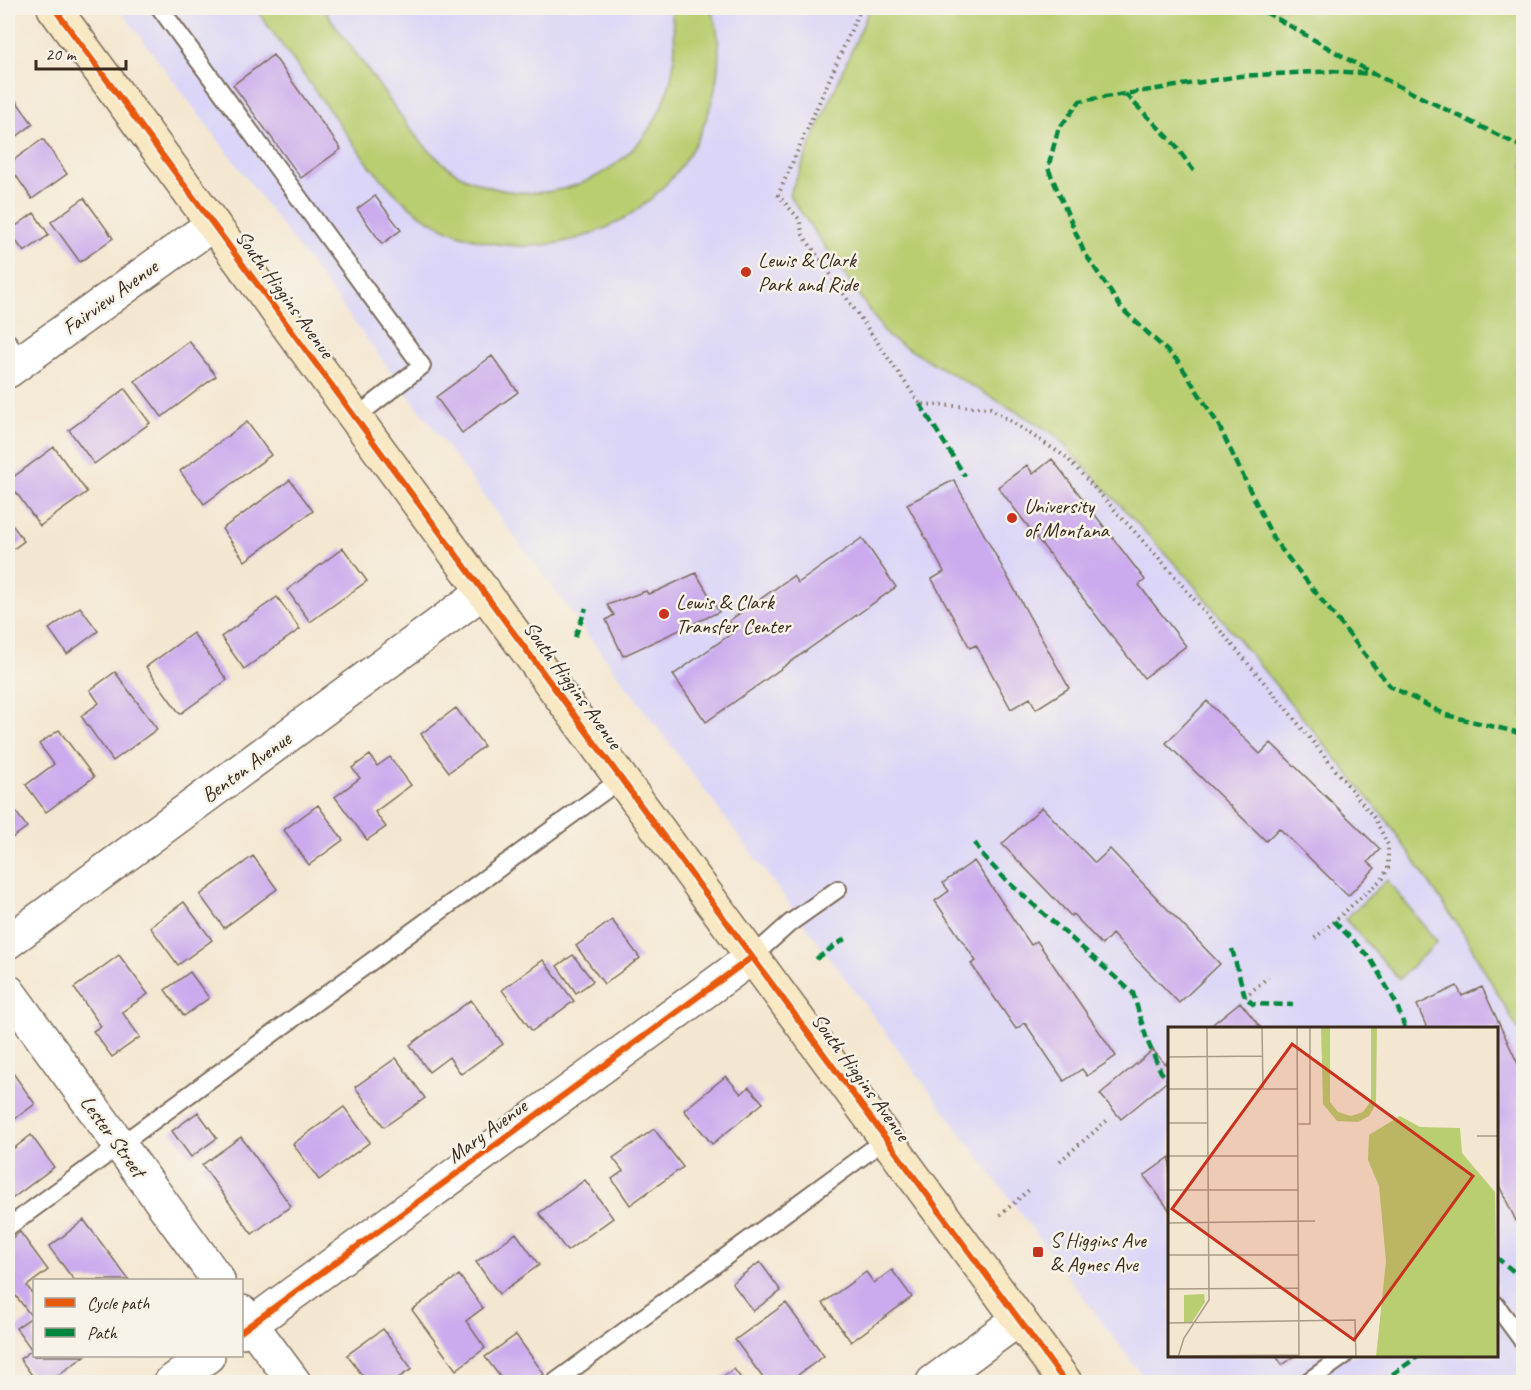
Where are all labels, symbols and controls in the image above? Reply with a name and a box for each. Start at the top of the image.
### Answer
scale bar [36,33,126,71]
text: 20 m [45,43,78,65]
street label: South Higgins Avenue [230,225,341,365]
place label: Lewis & Clark Park and Ride [758,247,860,297]
street label: Fairview Avenue [57,252,164,340]
marker: Lewis & Clark Park and Ride [739,265,753,279]
place label: University of Montana [1024,493,1111,543]
marker: University of Montana [1005,511,1019,525]
place label: Lewis & Clark Transfer Center [676,589,792,639]
marker: Lewis & Clark Transfer Center [657,607,671,621]
street label: South Higgins Avenue [518,616,629,756]
street label: Benton Avenue [196,725,297,808]
street label: South Higgins Avenue [806,1008,917,1148]
inset map [1168,1027,1498,1357]
street label: Lester Street [75,1090,153,1185]
street label: Mary Avenue [442,1092,534,1169]
place label: S Higgins Ave & Agnes Ave [1050,1227,1147,1277]
marker: S Higgins Ave & Agnes Ave [1031,1245,1045,1259]
legend [33,1279,243,1357]
text: Cycle path [87,1292,150,1314]
text: Path [87,1322,117,1344]

